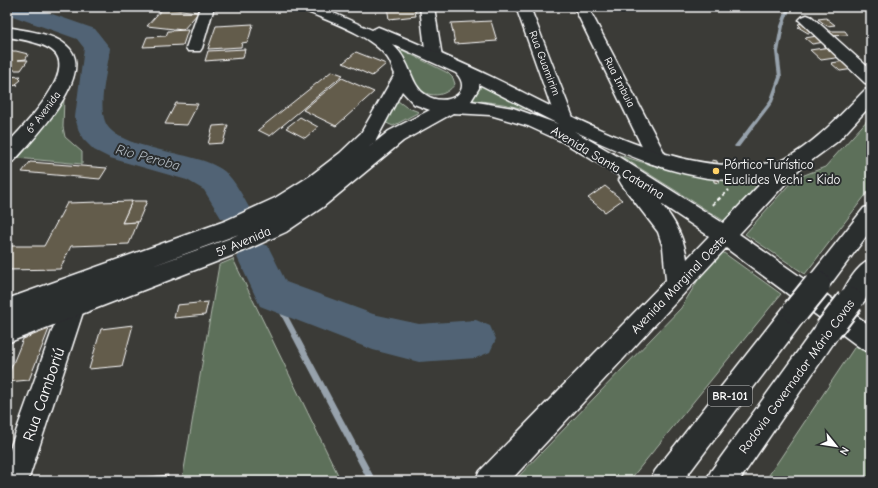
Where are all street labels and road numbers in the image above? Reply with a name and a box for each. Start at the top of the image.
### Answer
street label: Rua Guamirim [526,29,563,97]
street label: Rua Imbuia [601,55,638,110]
street label: 6ª Avenida [23,89,63,136]
street label: Avenida Santa Catarina [548,123,667,202]
street label: 5ª Avenida [213,223,273,260]
street label: Avenida Marginal Oeste [628,232,730,337]
street label: Rodovia Governador Mário Covas [736,296,857,456]
street label: Rua Camboriú [20,345,68,443]
road number: BR-101 [708,386,752,406]

